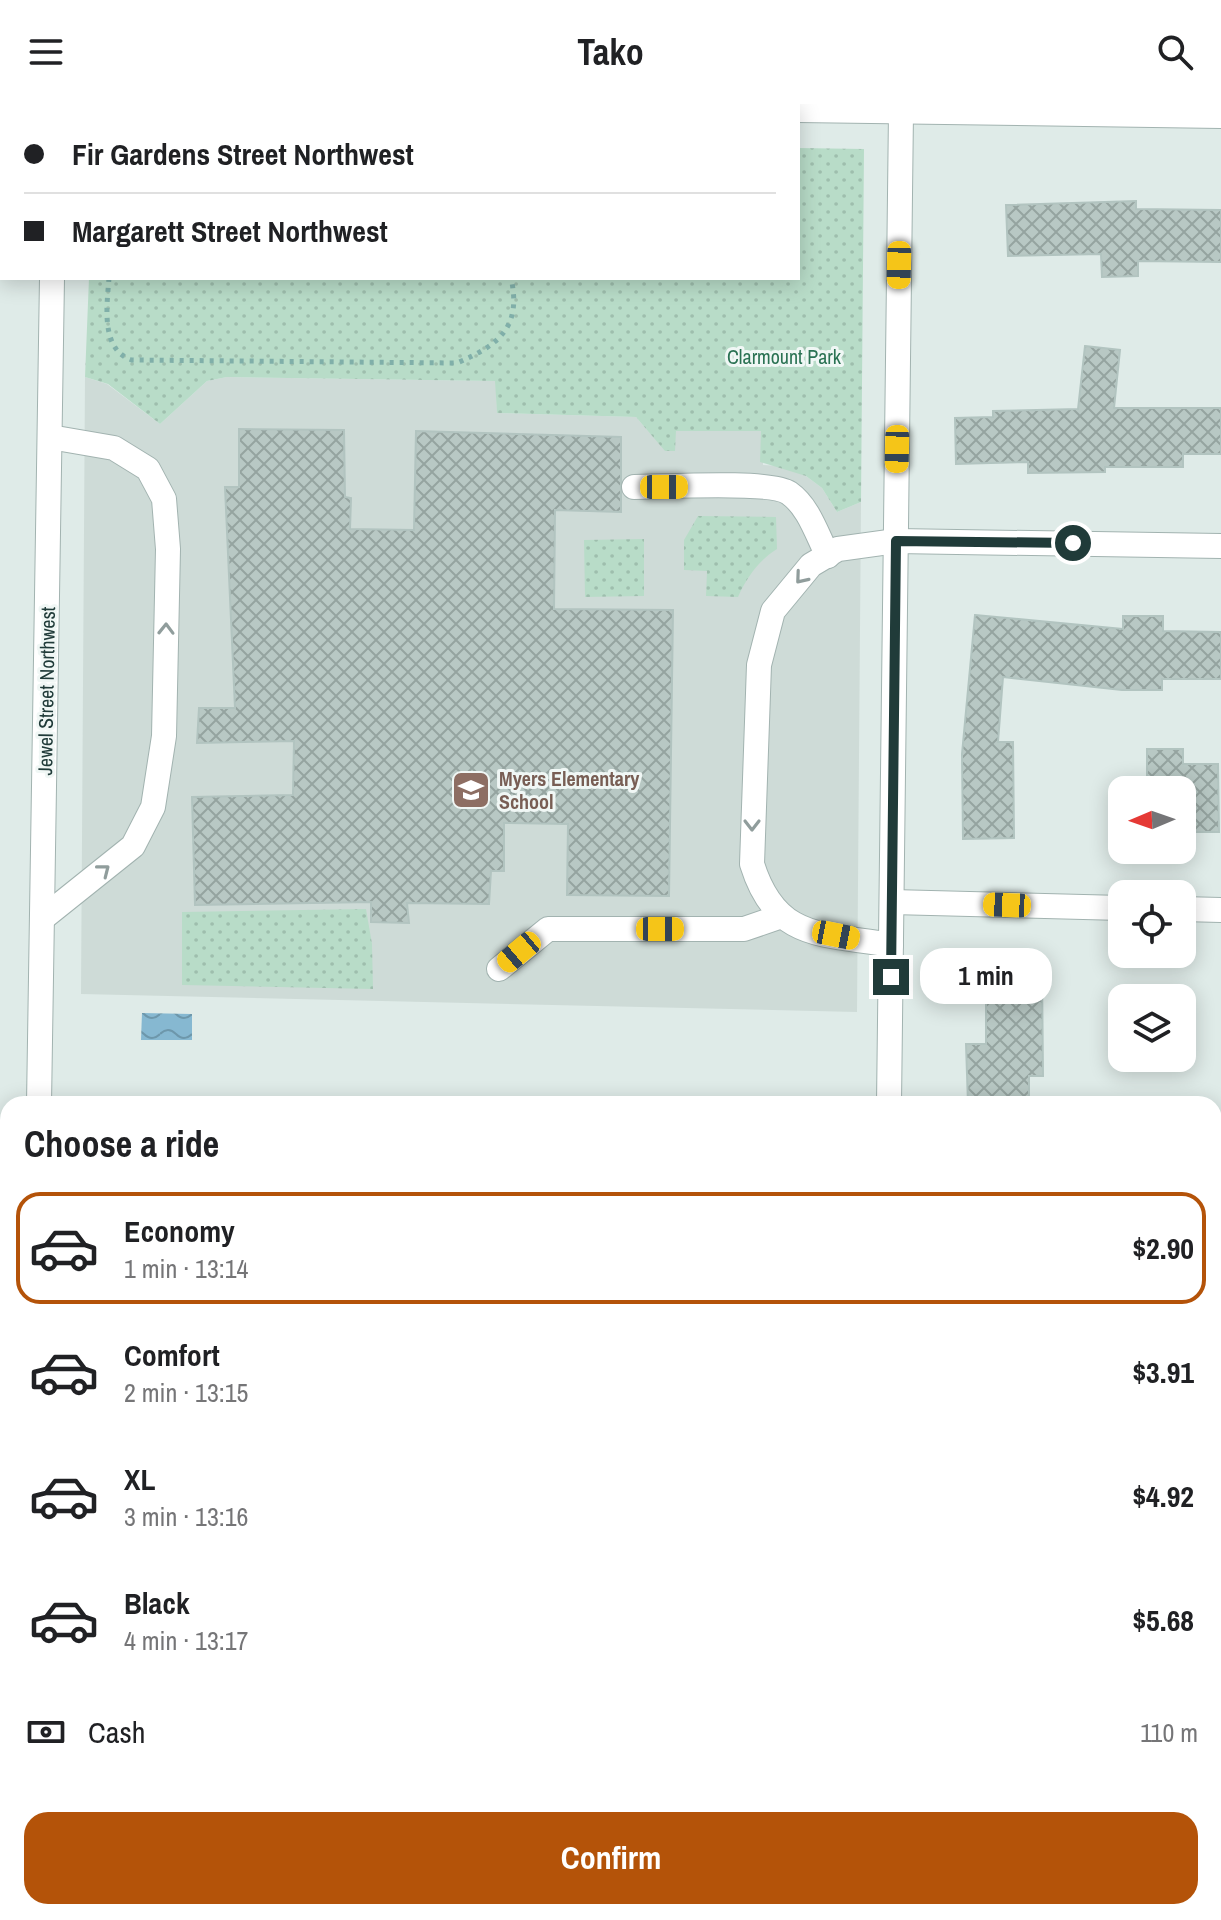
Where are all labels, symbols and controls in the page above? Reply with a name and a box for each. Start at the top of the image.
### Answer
text: Tako [577,28,644,76]
icon: menu [24,30,68,74]
icon: search [1153,30,1197,74]
text: Fir Gardens Street Northwest [72,134,414,174]
text: Margarett Street Northwest [72,211,388,251]
car [887,241,911,289]
park label: Clarmount Park [727,343,842,370]
car [885,425,909,473]
car [640,475,688,499]
route start [1055,525,1091,561]
one-way arrow [796,568,811,583]
street label: Jewel Street Northwest [31,606,61,776]
one-way arrow [157,622,175,635]
place label: Myers Elementary School [499,765,640,815]
school or university icon: Myers Elementary School [450,769,492,811]
north arrow [1108,776,1196,864]
map controls [1108,776,1196,1072]
one-way arrow [743,819,761,832]
one-way arrow [95,865,110,879]
button: locate [1108,880,1196,968]
car [983,892,1031,918]
car [636,917,684,941]
car [810,919,862,951]
car [493,927,545,977]
callout: 1 min [919,949,1051,1005]
text: 1 min [958,958,1014,993]
route end [873,959,909,995]
button: layers [1108,984,1196,1072]
text: Choose a ride [24,1120,219,1168]
text: Economy [124,1211,235,1251]
icon: car [28,1212,100,1284]
text: $2.90 [1132,1228,1194,1268]
text: 1 min · 13:14 [124,1251,248,1286]
text: Comfort [124,1335,220,1375]
icon: car [28,1336,100,1408]
text: $3.91 [1132,1352,1194,1392]
text: 2 min · 13:15 [124,1375,248,1410]
text: XL [124,1459,155,1499]
icon: car [28,1460,100,1532]
text: $4.92 [1132,1476,1194,1516]
text: 3 min · 13:16 [124,1499,248,1534]
text: Black [124,1583,190,1623]
icon: car [28,1584,100,1656]
text: $5.68 [1132,1600,1194,1640]
text: 4 min · 13:17 [124,1623,248,1658]
icon: cash [24,1710,68,1754]
text: Cash [88,1712,145,1752]
text: 110 m [1140,1715,1198,1750]
button: Confirm [24,1812,1198,1904]

